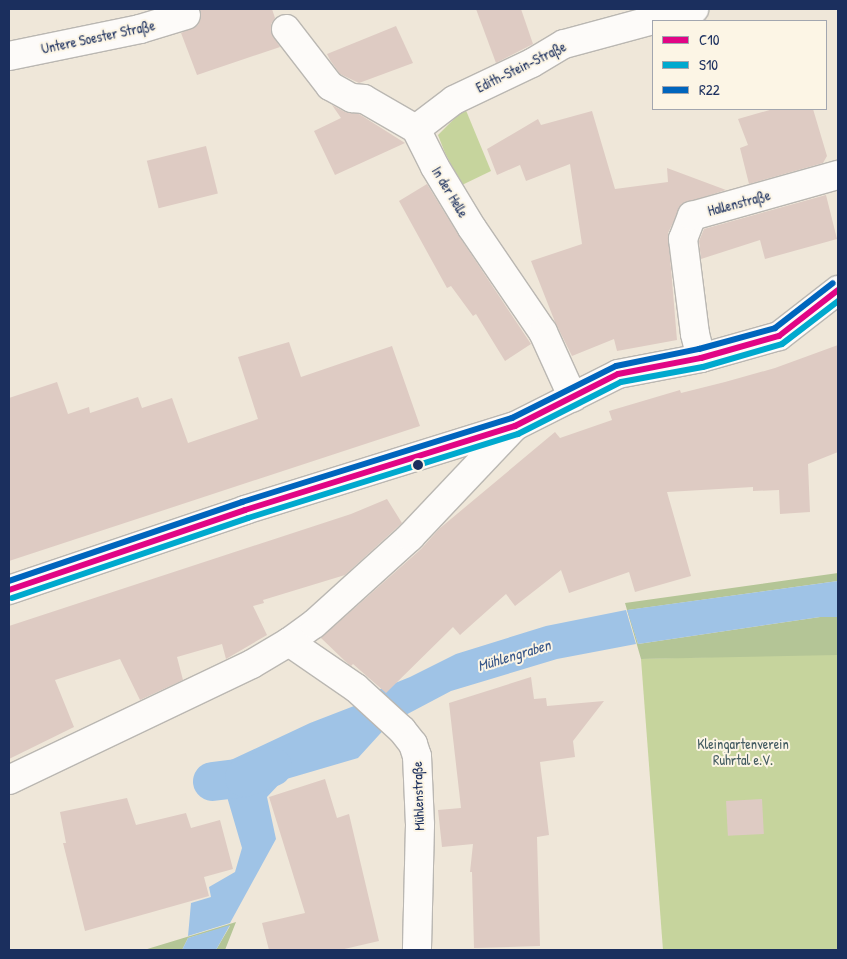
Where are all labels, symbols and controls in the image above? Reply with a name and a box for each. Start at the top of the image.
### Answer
street label: Untere Soester Straße [40,17,156,57]
legend [652,20,827,110]
text: C10 [699,29,719,50]
street label: Edith-Stein-Straße [473,38,569,96]
text: S10 [699,54,718,75]
text: R22 [699,79,720,100]
street label: In der Helle [428,164,472,220]
street label: Hallenstraße [706,187,772,219]
unlabelled marker [413,460,423,470]
water label: Mühlengraben [475,635,553,675]
park label: Kleingartenverein Ruhrtal e.V. [697,736,789,769]
street label: Mühlenstraße [408,761,428,831]

